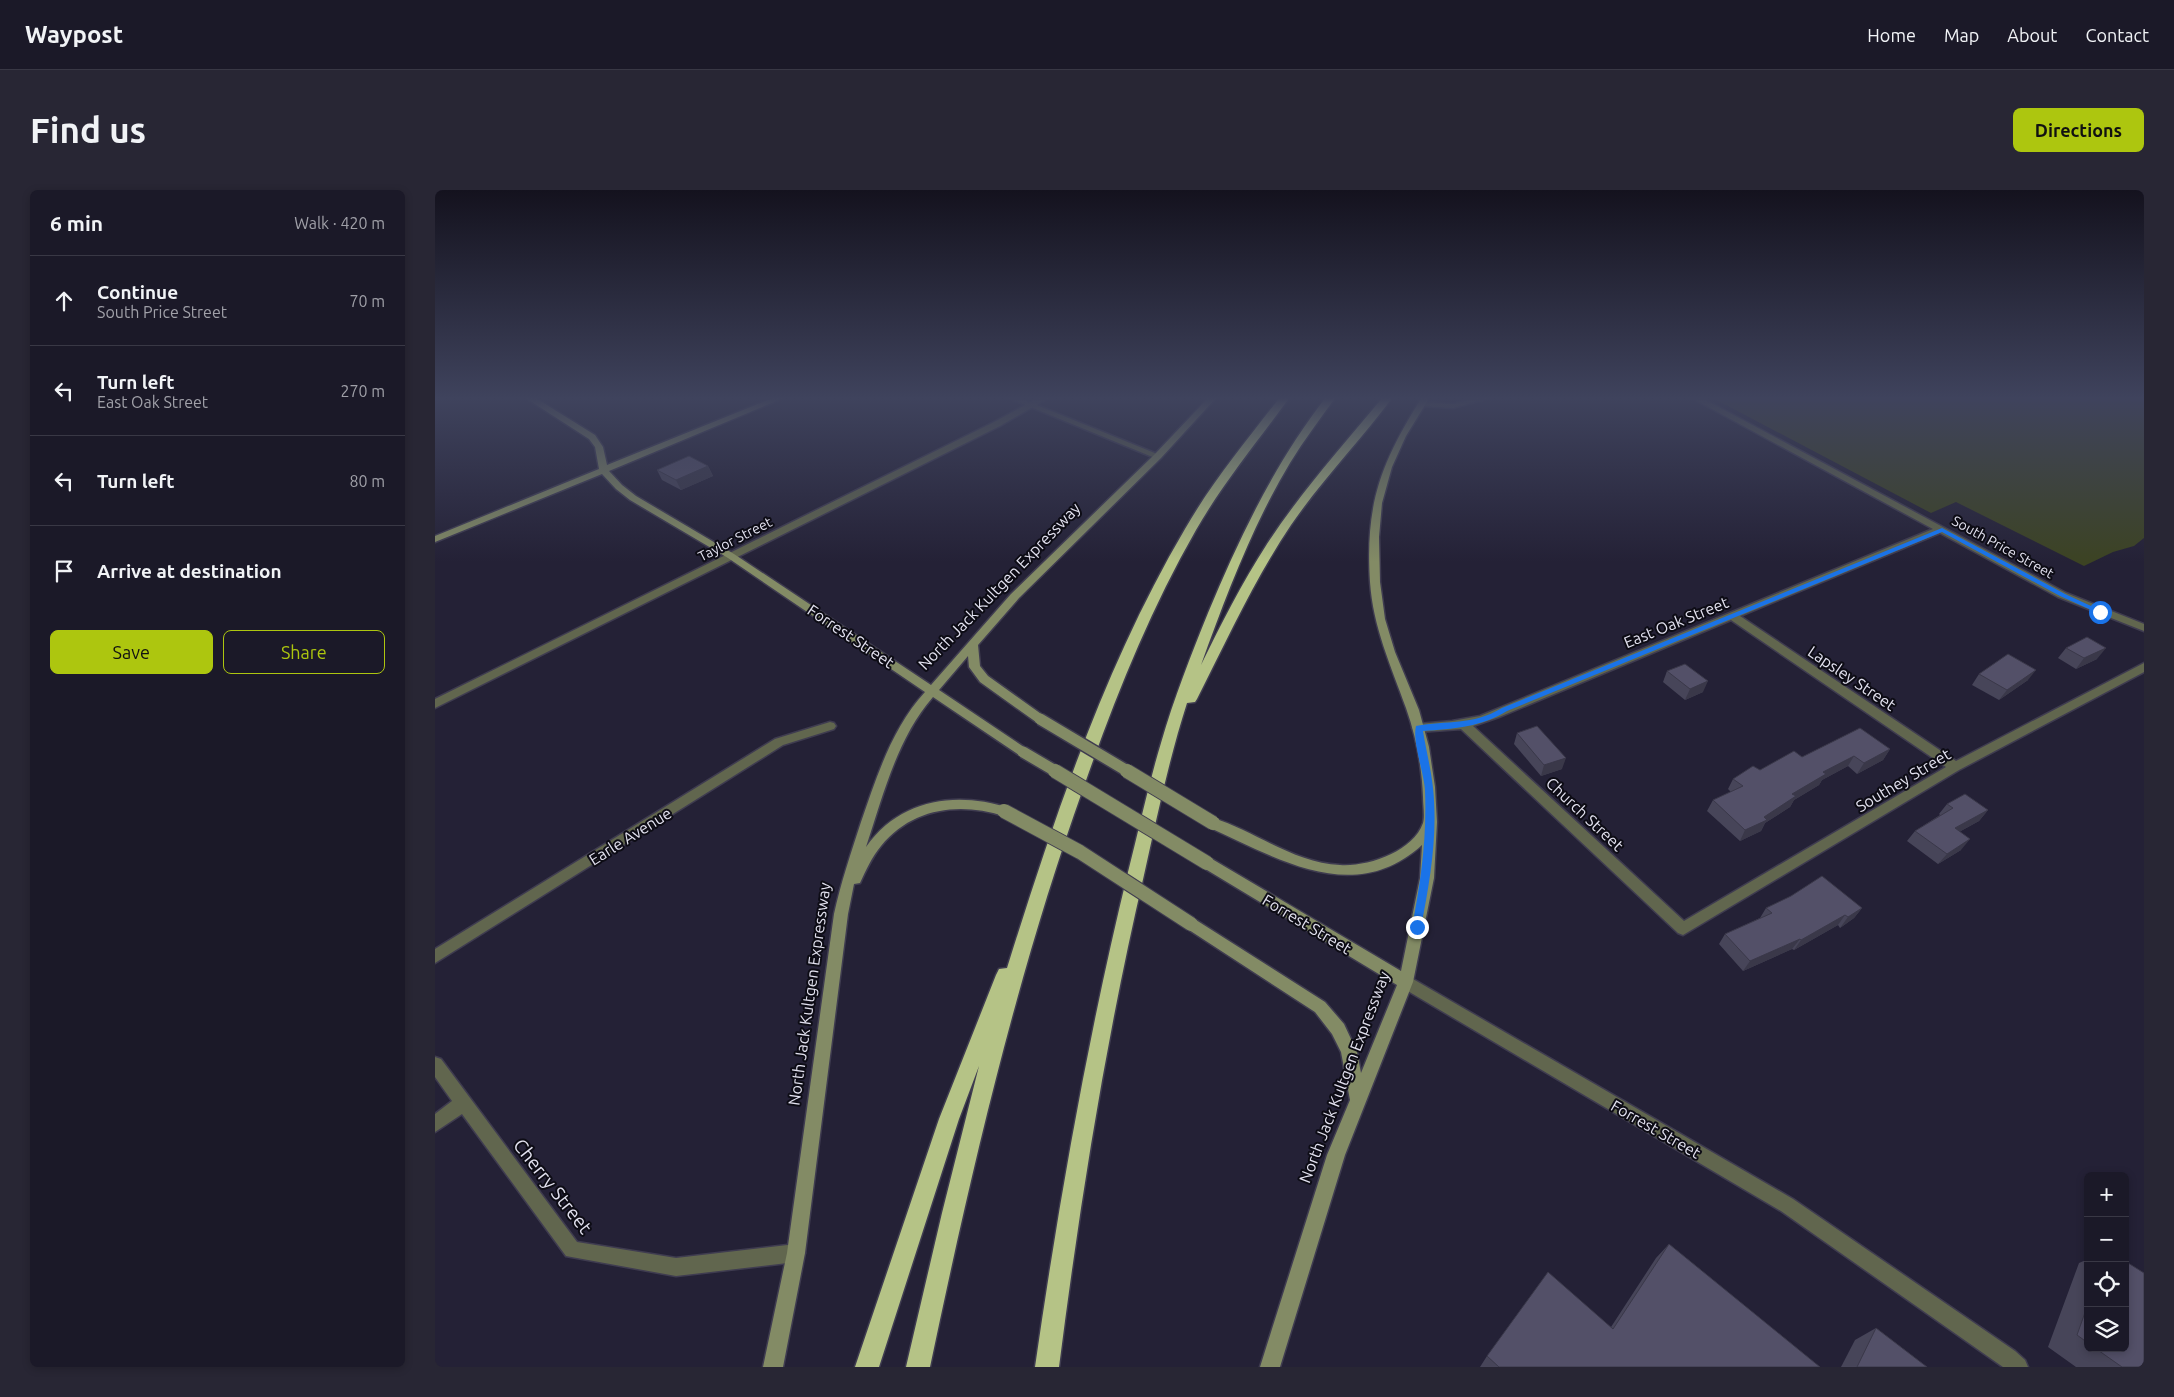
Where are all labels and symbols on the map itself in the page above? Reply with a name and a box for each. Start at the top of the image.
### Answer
street label: North Jack Kultgen Expressway [914,499,1084,673]
street label: South Price Street [1949,512,2057,582]
street label: Taylor Street [695,513,775,564]
street label: East Oak Street [1621,593,1732,651]
street label: Forrest Street [804,601,898,672]
route start [2089,601,2112,624]
street label: Lapsley Street [1805,642,1900,714]
street label: Southey Street [1852,744,1954,815]
street label: Church Street [1543,774,1628,855]
street label: Earle Avenue [585,804,675,868]
street label: North Jack Kultgen Expressway [784,881,834,1107]
street label: Forrest Street [1259,890,1355,958]
route end [1406,916,1429,939]
street label: North Jack Kultgen Expressway [1295,968,1393,1185]
street label: Forrest Street [1608,1096,1705,1162]
street label: Cherry Street [509,1134,597,1238]

